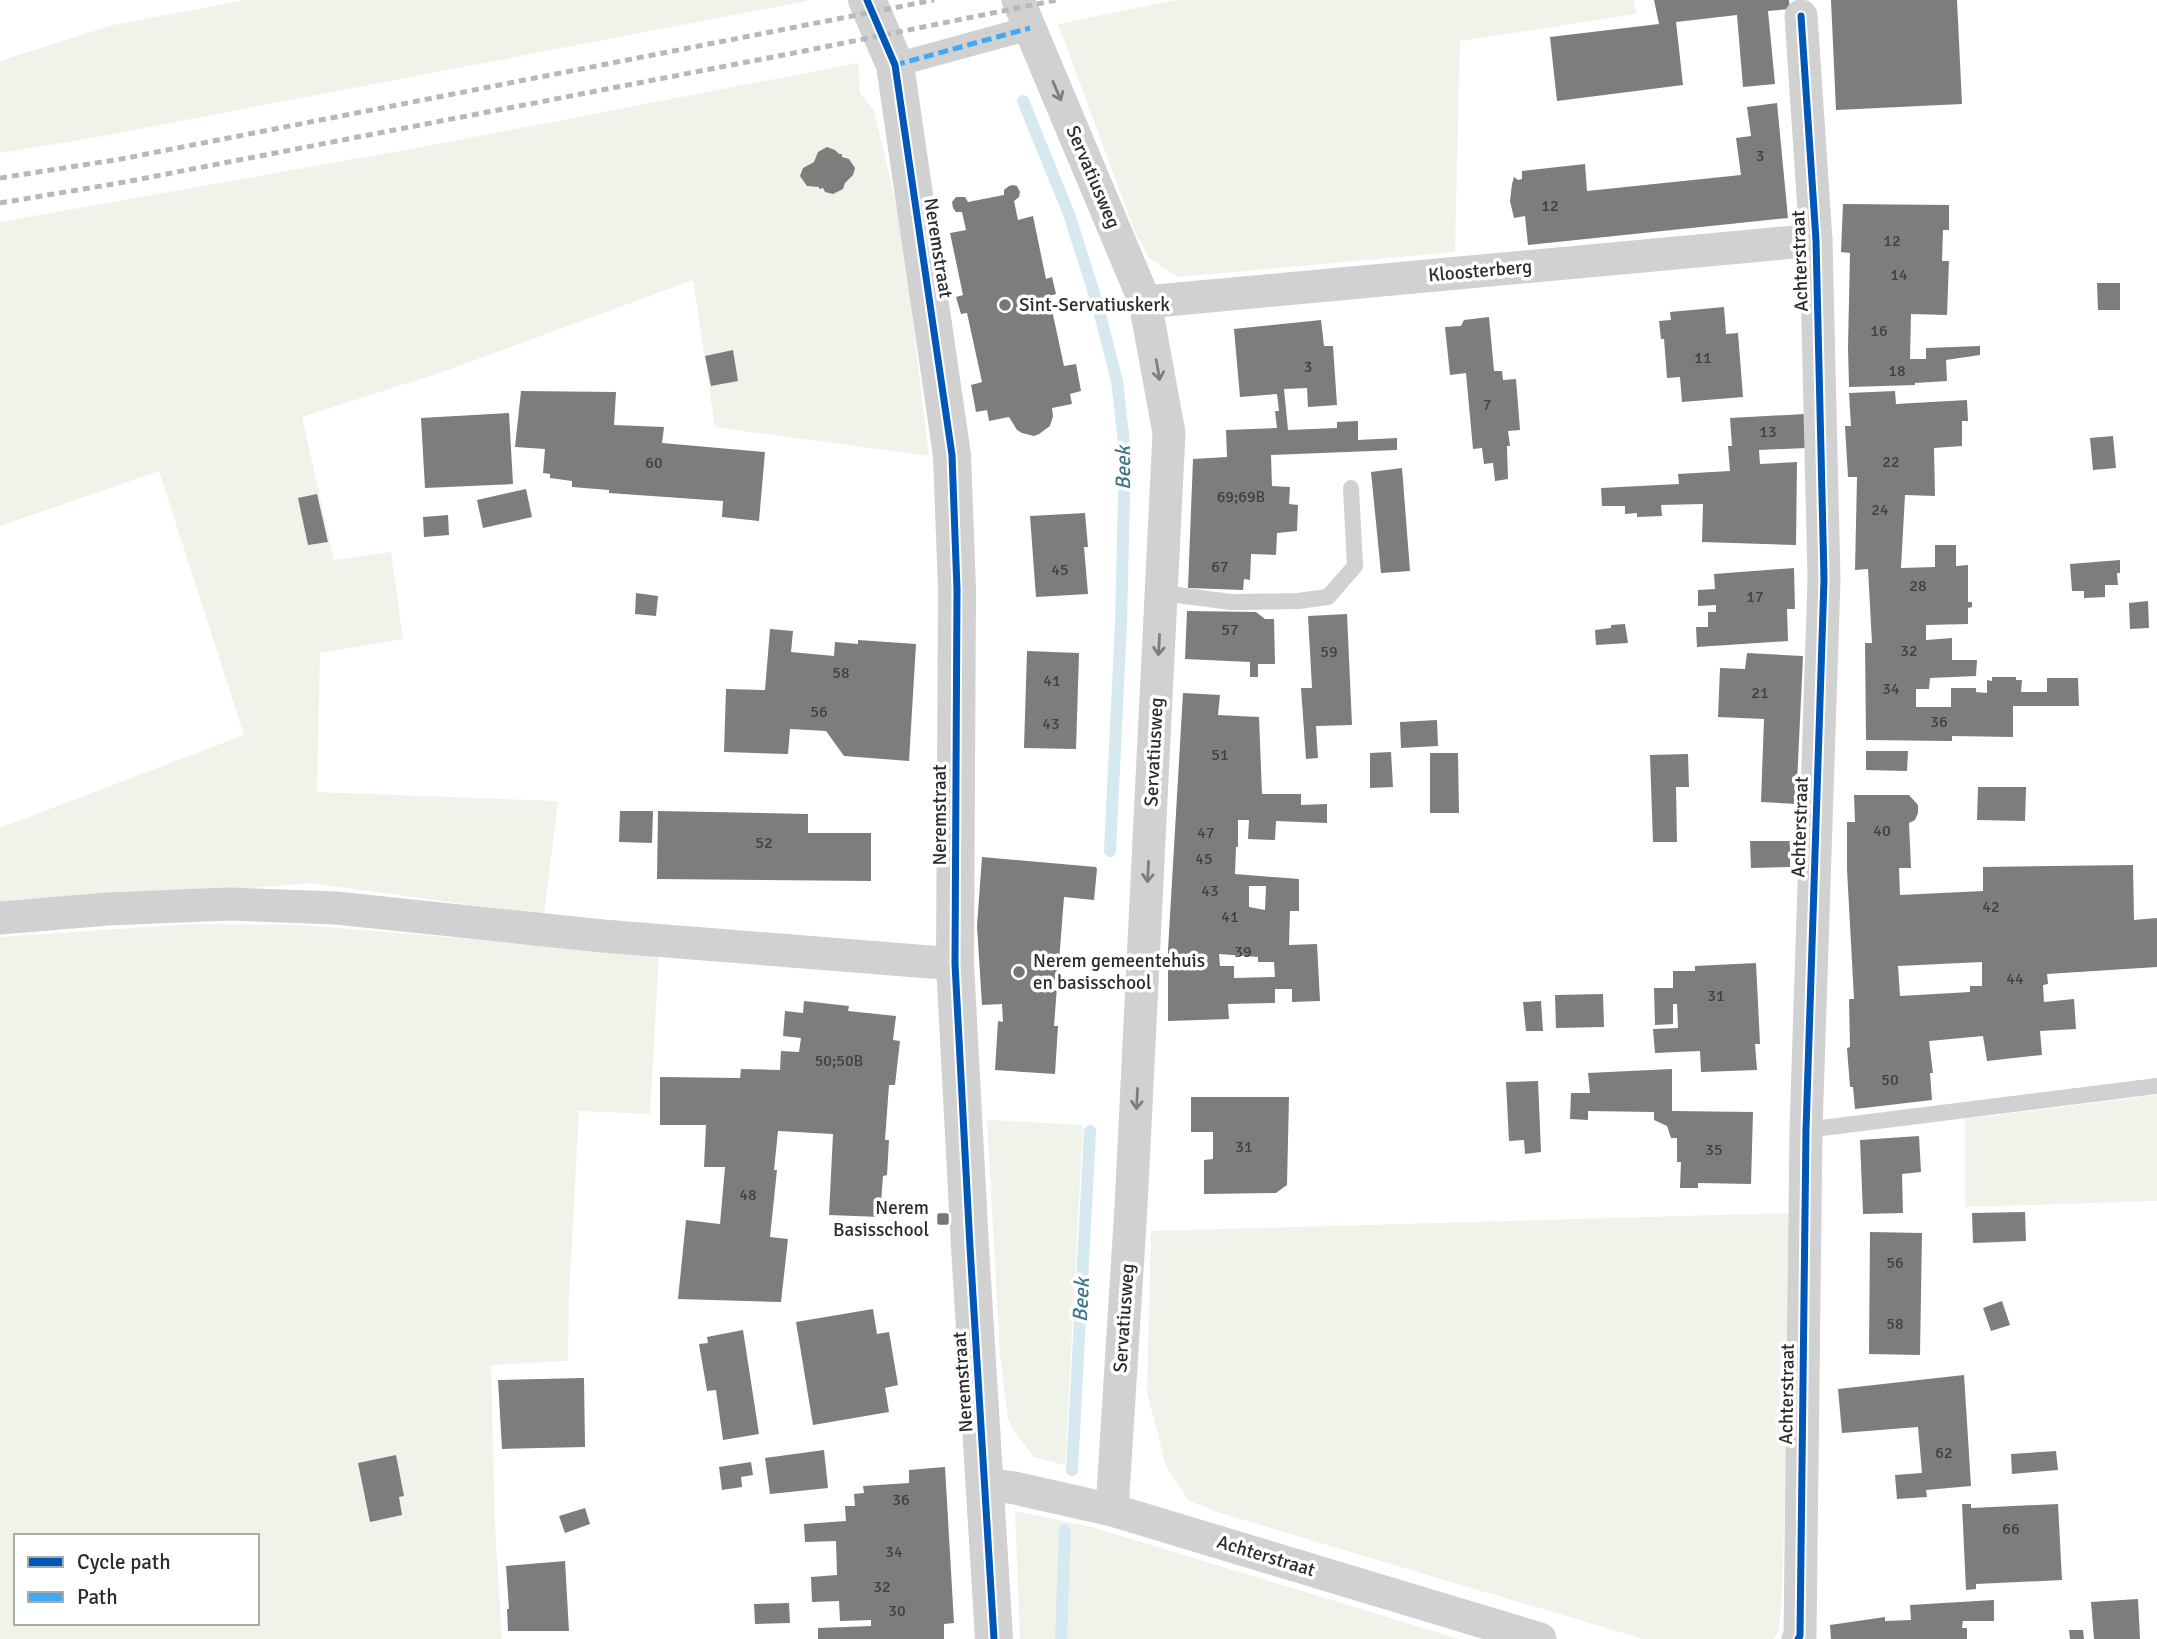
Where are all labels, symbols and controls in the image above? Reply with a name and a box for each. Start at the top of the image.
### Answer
one-way arrow [1051,80,1064,101]
street label: Servatiusweg [1061,122,1125,232]
house number: 3 [1756,146,1764,166]
street label: Neremstraat [918,196,958,300]
house number: 12 [1541,196,1559,216]
street label: Achterstraat [1786,210,1814,312]
house number: 12 [1883,231,1901,251]
street label: Kloosterberg [1427,255,1533,287]
house number: 14 [1890,265,1908,285]
place label: Sint-Servatiuskerk [1019,293,1170,317]
marker: Sint-Servatiuskerk [997,297,1013,313]
house number: 16 [1870,321,1888,341]
house number: 11 [1694,348,1712,368]
house number: 3 [1304,357,1312,377]
one-way arrow [1151,358,1165,380]
house number: 18 [1888,361,1906,381]
house number: 7 [1483,395,1491,415]
house number: 13 [1759,422,1777,442]
water label: Beek [1110,443,1136,490]
house number: 22 [1882,452,1900,472]
house number: 60 [645,453,663,473]
house number: 69;69B [1217,487,1265,507]
house number: 24 [1871,500,1889,520]
house number: 67 [1211,557,1229,577]
house number: 45 [1051,560,1069,580]
house number: 28 [1909,576,1927,596]
house number: 17 [1746,587,1764,607]
house number: 57 [1221,620,1239,640]
one-way arrow [1152,633,1165,655]
house number: 32 [1900,641,1918,661]
house number: 59 [1320,642,1338,662]
house number: 58 [832,663,850,683]
house number: 41 [1043,671,1061,691]
house number: 34 [1882,679,1900,699]
house number: 21 [1751,683,1769,703]
street label: Servatiusweg [1139,697,1169,807]
house number: 56 [810,702,828,722]
house number: 36 [1930,712,1948,732]
house number: 43 [1042,714,1060,734]
house number: 51 [1211,745,1229,765]
street label: Neremstraat [928,764,952,866]
street label: Achterstraat [1786,776,1814,878]
house number: 40 [1873,821,1891,841]
house number: 47 [1197,823,1215,843]
house number: 52 [755,833,773,853]
house number: 45 [1195,849,1213,869]
one-way arrow [1141,860,1154,883]
house number: 43 [1201,881,1219,901]
house number: 42 [1982,897,2000,917]
house number: 41 [1221,907,1239,927]
house number: 39 [1234,942,1252,962]
place label: Nerem gemeentehuis en basisschool [1033,949,1205,995]
marker: Nerem gemeentehuis en basisschool [1011,964,1027,980]
house number: 44 [2006,969,2024,989]
house number: 31 [1707,986,1725,1006]
house number: 50;50B [815,1051,863,1071]
house number: 50 [1881,1070,1899,1090]
one-way arrow [1130,1087,1143,1110]
house number: 31 [1235,1137,1253,1157]
house number: 35 [1705,1140,1723,1160]
house number: 48 [739,1185,757,1205]
place label: Nerem Basisschool [833,1196,929,1242]
marker: Nerem Basisschool [935,1211,951,1227]
house number: 56 [1886,1253,1904,1273]
street label: Servatiusweg [1108,1263,1140,1373]
water label: Beek [1067,1275,1095,1323]
house number: 58 [1886,1314,1904,1334]
street label: Neremstraat [947,1330,979,1433]
street label: Achterstraat [1774,1343,1800,1445]
house number: 62 [1935,1443,1953,1463]
house number: 36 [892,1490,910,1510]
house number: 66 [2002,1519,2020,1539]
street label: Achterstraat [1214,1530,1318,1582]
legend [14,1534,259,1625]
house number: 34 [885,1542,903,1562]
text: Cycle path [77,1549,171,1575]
house number: 32 [873,1577,891,1597]
text: Path [77,1584,118,1610]
house number: 30 [888,1601,906,1621]

